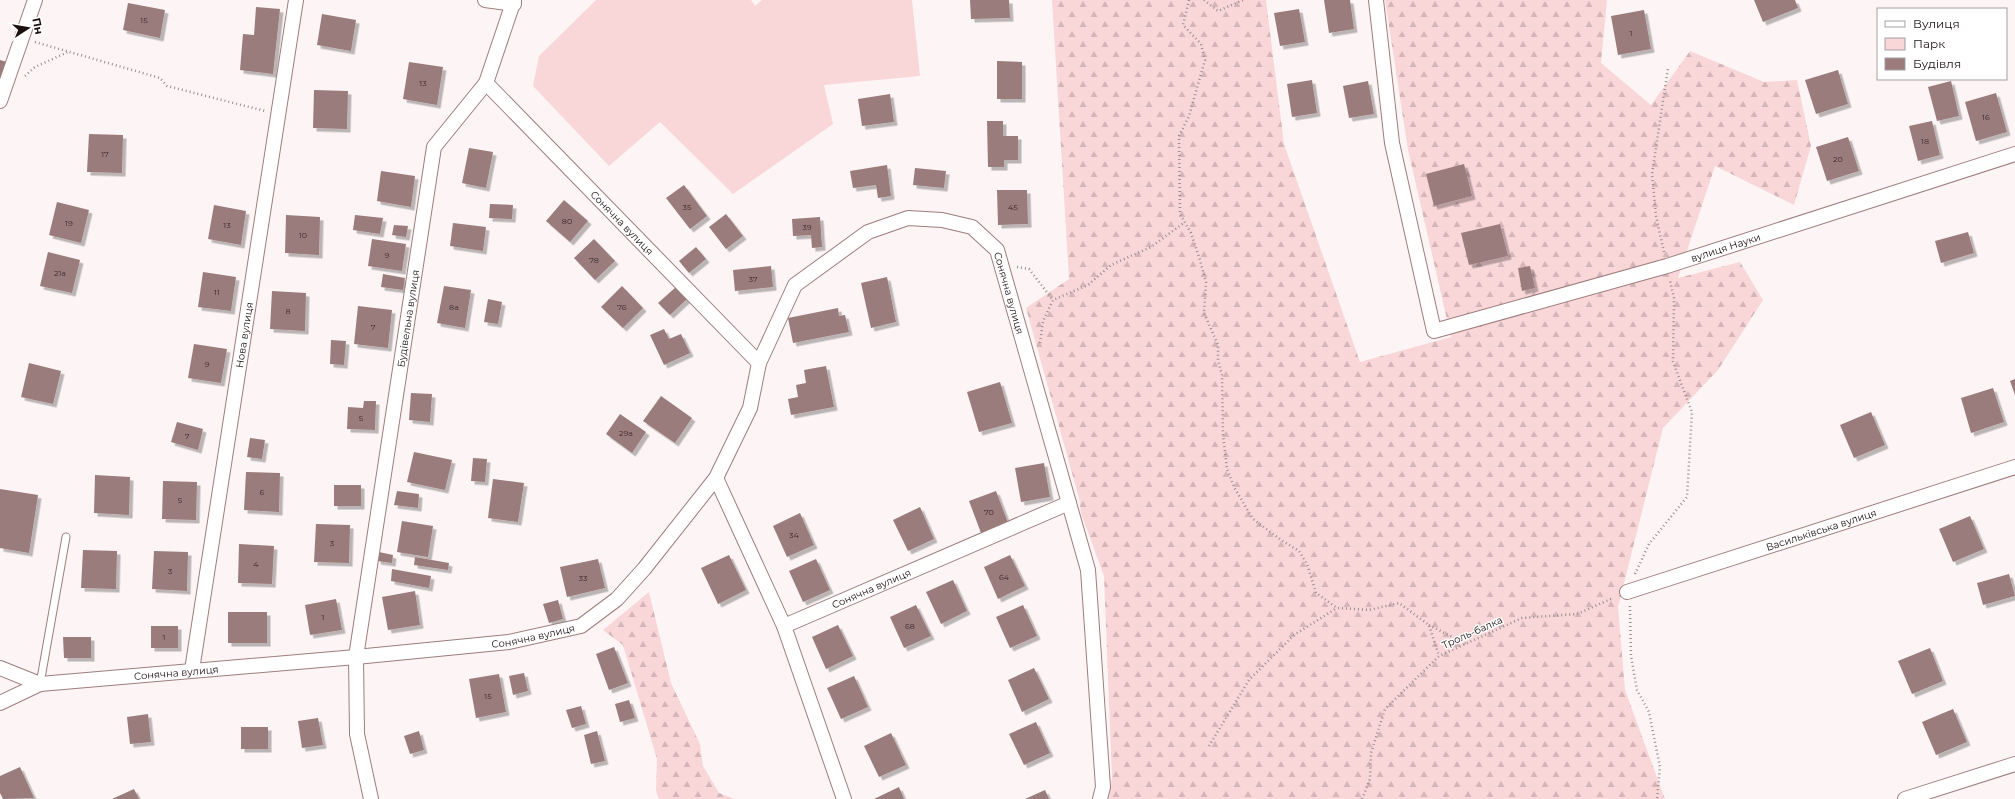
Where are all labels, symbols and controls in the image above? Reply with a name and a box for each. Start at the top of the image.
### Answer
north arrow [8,8,48,48]
legend [1877,8,2007,80]
house number: 15 [140,15,148,25]
text: Пн [29,16,46,35]
text: Вулиця [1913,16,1960,31]
house number: 1 [1630,28,1632,38]
text: Парк [1913,36,1945,51]
text: Будівля [1913,56,1961,71]
house number: 13 [419,78,427,88]
house number: 16 [1982,112,1990,122]
house number: 18 [1921,136,1929,146]
house number: 17 [101,149,109,159]
house number: 20 [1833,154,1843,164]
street label: Сонячна вулиця [587,188,656,258]
house number: 35 [683,202,692,212]
house number: 45 [1008,202,1018,212]
house number: 80 [562,216,572,226]
house number: 19 [65,218,73,228]
house number: 13 [223,220,231,230]
house number: 39 [802,222,812,232]
house number: 10 [299,230,307,240]
street label: вулиця Науки [1689,230,1762,265]
house number: 9 [385,250,390,260]
street label: Сонячна вулиця [991,250,1027,336]
house number: 78 [589,255,599,265]
house number: 21а [54,268,66,278]
street label: Будівельна вулиця [394,269,422,368]
house number: 37 [748,274,758,284]
house number: 11 [214,287,220,297]
street label: Нова вулиця [233,301,256,369]
house number: 8а [449,302,459,312]
house number: 76 [617,302,627,312]
house number: 8 [285,306,291,316]
house number: 7 [371,322,376,332]
house number: 9 [205,359,210,369]
house number: 5 [359,413,364,423]
house number: 29а [619,428,633,438]
house number: 7 [185,431,190,441]
house number: 6 [260,487,265,497]
house number: 5 [178,495,183,505]
street label: Васильківська вулиця [1764,506,1878,554]
house number: 70 [984,507,994,517]
house number: 34 [789,530,800,540]
house number: 3 [330,538,335,548]
house number: 4 [253,559,259,569]
house number: 3 [168,566,173,576]
street label: Сонячна вулиця [830,566,913,612]
house number: 64 [999,572,1010,582]
house number: 33 [579,573,588,583]
house number: 1 [322,612,324,622]
street label: Троль-балка [1440,613,1505,652]
house number: 68 [905,621,915,631]
street label: Сонячна вулиця [491,622,576,651]
house number: 1 [163,632,165,642]
street label: Сонячна вулиця [133,663,219,683]
house number: 15 [484,691,492,701]

